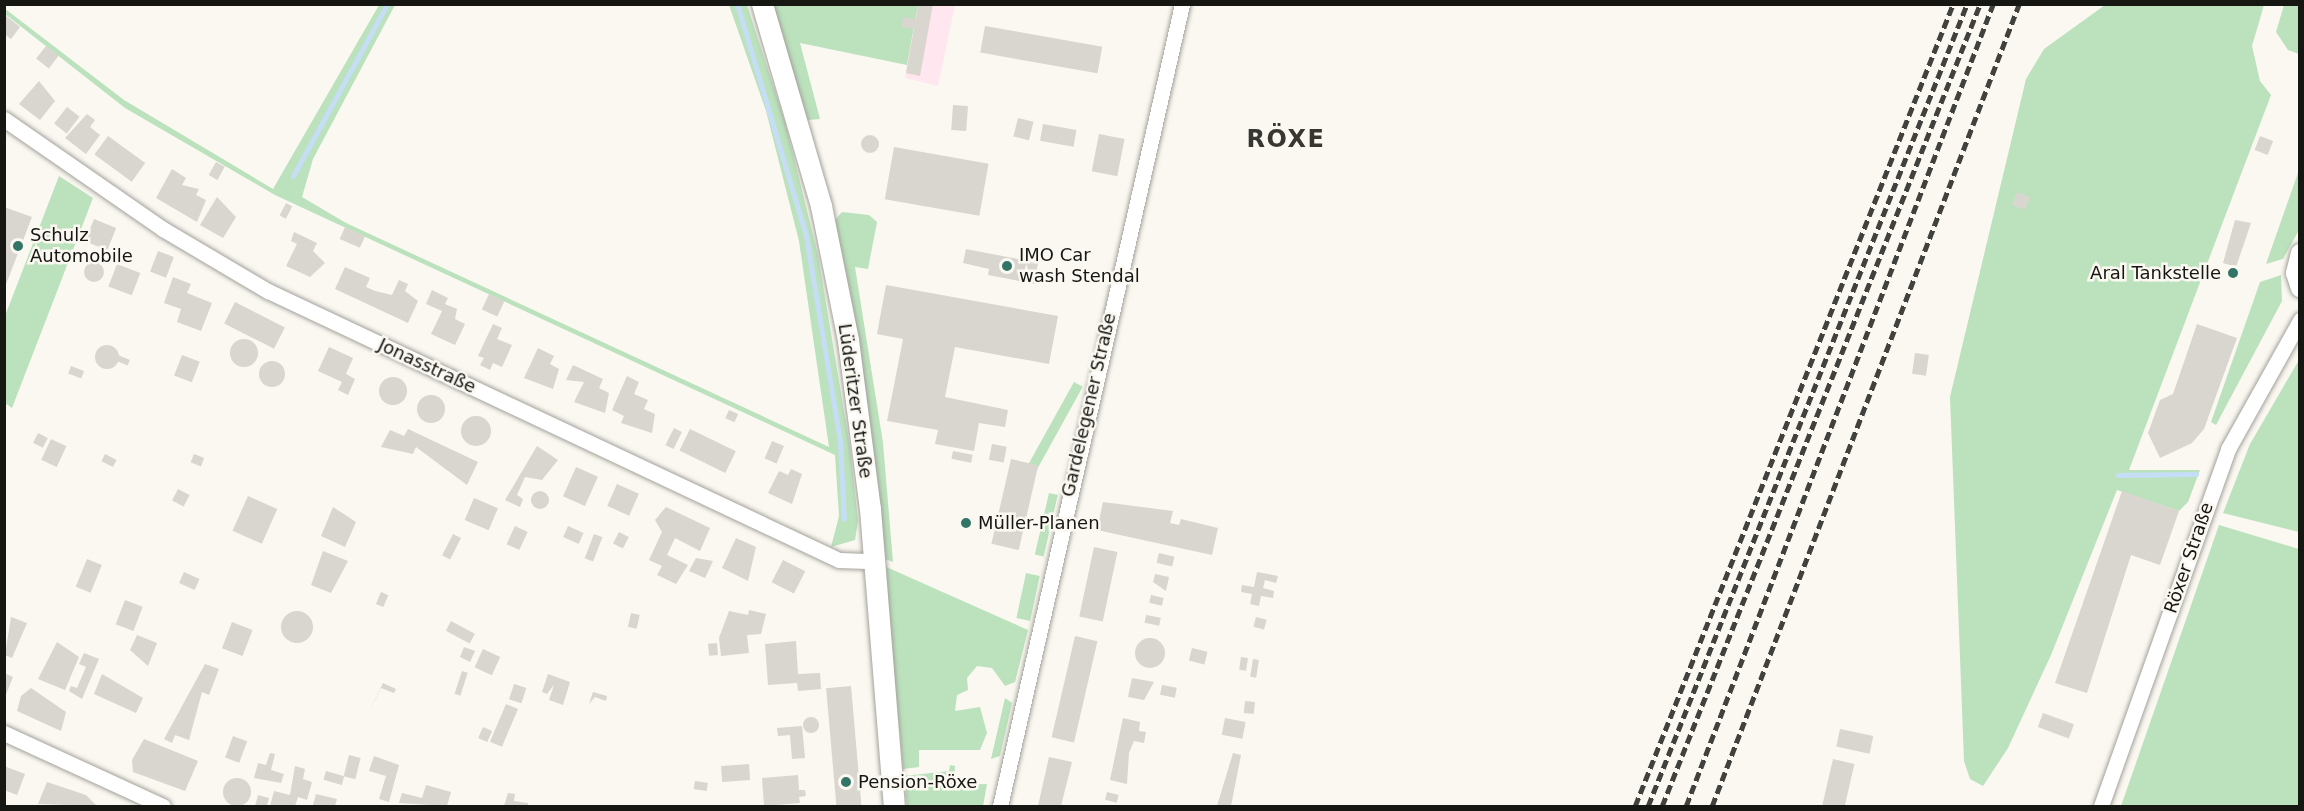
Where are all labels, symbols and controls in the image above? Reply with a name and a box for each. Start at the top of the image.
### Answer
district label: RÖXE [1247,126,1325,154]
place label: Schulz Automobile [30,225,133,268]
marker: Schulz Automobile [11,239,25,253]
place label: IMO Car wash Stendal [1019,245,1140,288]
marker: IMO Car wash Stendal [1000,259,1014,273]
place label: Aral Tankstelle [2090,262,2221,284]
marker: Aral Tankstelle [2226,266,2240,280]
street label: Gardelegener Straße [1057,311,1121,499]
street label: Lüderitzer Straße [833,322,877,480]
street label: Jonasstraße [375,334,479,398]
street label: Röxer Straße [2160,500,2218,616]
place label: Müller-Planen [978,512,1100,534]
marker: Müller-Planen [959,516,973,530]
place label: Pension-Röxe [858,771,977,793]
marker: Pension-Röxe [839,775,853,789]

